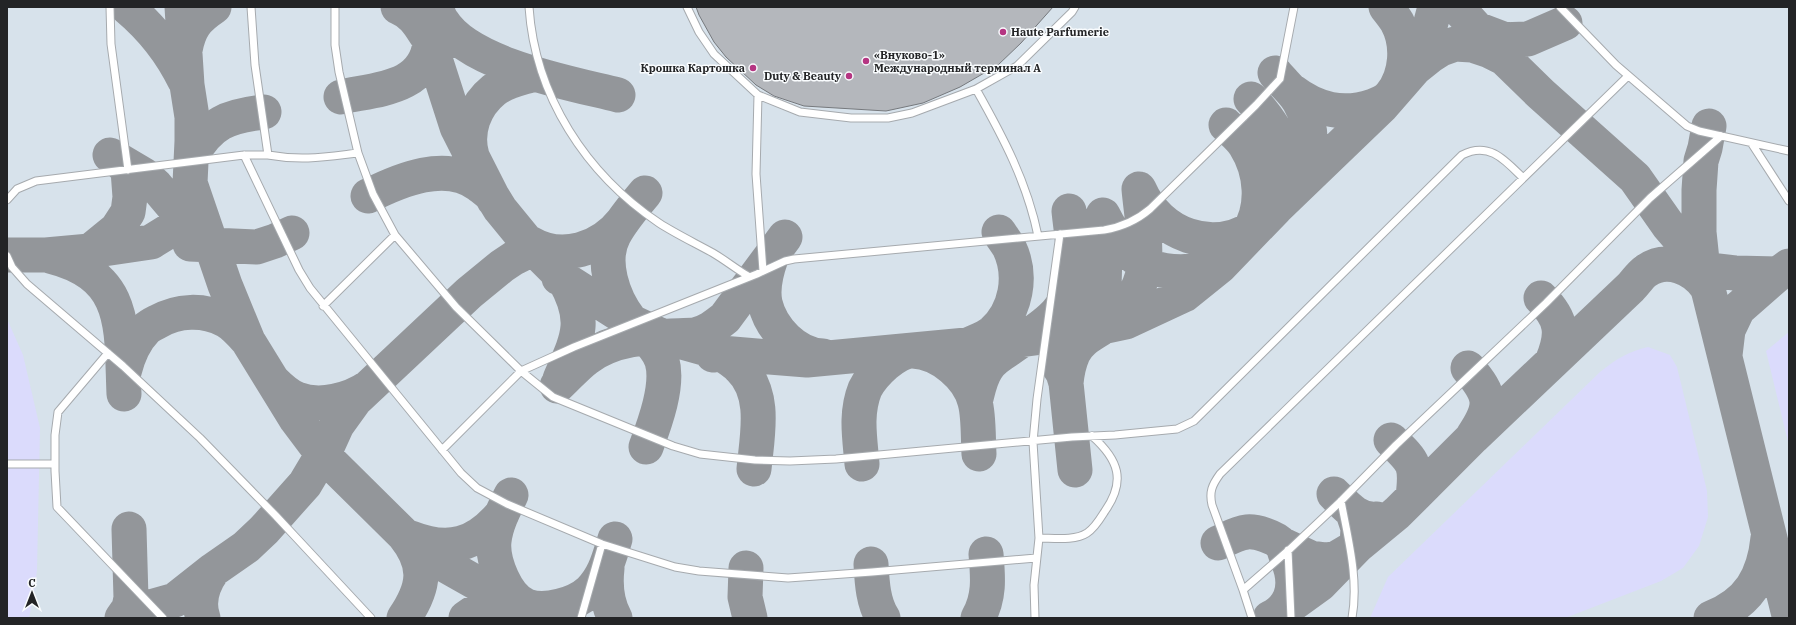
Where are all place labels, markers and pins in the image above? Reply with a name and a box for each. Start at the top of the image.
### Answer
place label: Haute Parfumerie [1011,25,1109,39]
marker: Haute Parfumerie [998,27,1008,37]
place label: «Внуково-1» Международный терминал А [874,48,1041,75]
marker: «Внуково-1» Международный терминал А [861,56,871,66]
place label: Крошка Картошка [641,61,745,75]
marker: Крошка Картошка [748,63,758,73]
place label: Duty & Beauty [764,69,842,83]
marker: Duty & Beauty [844,71,854,81]

